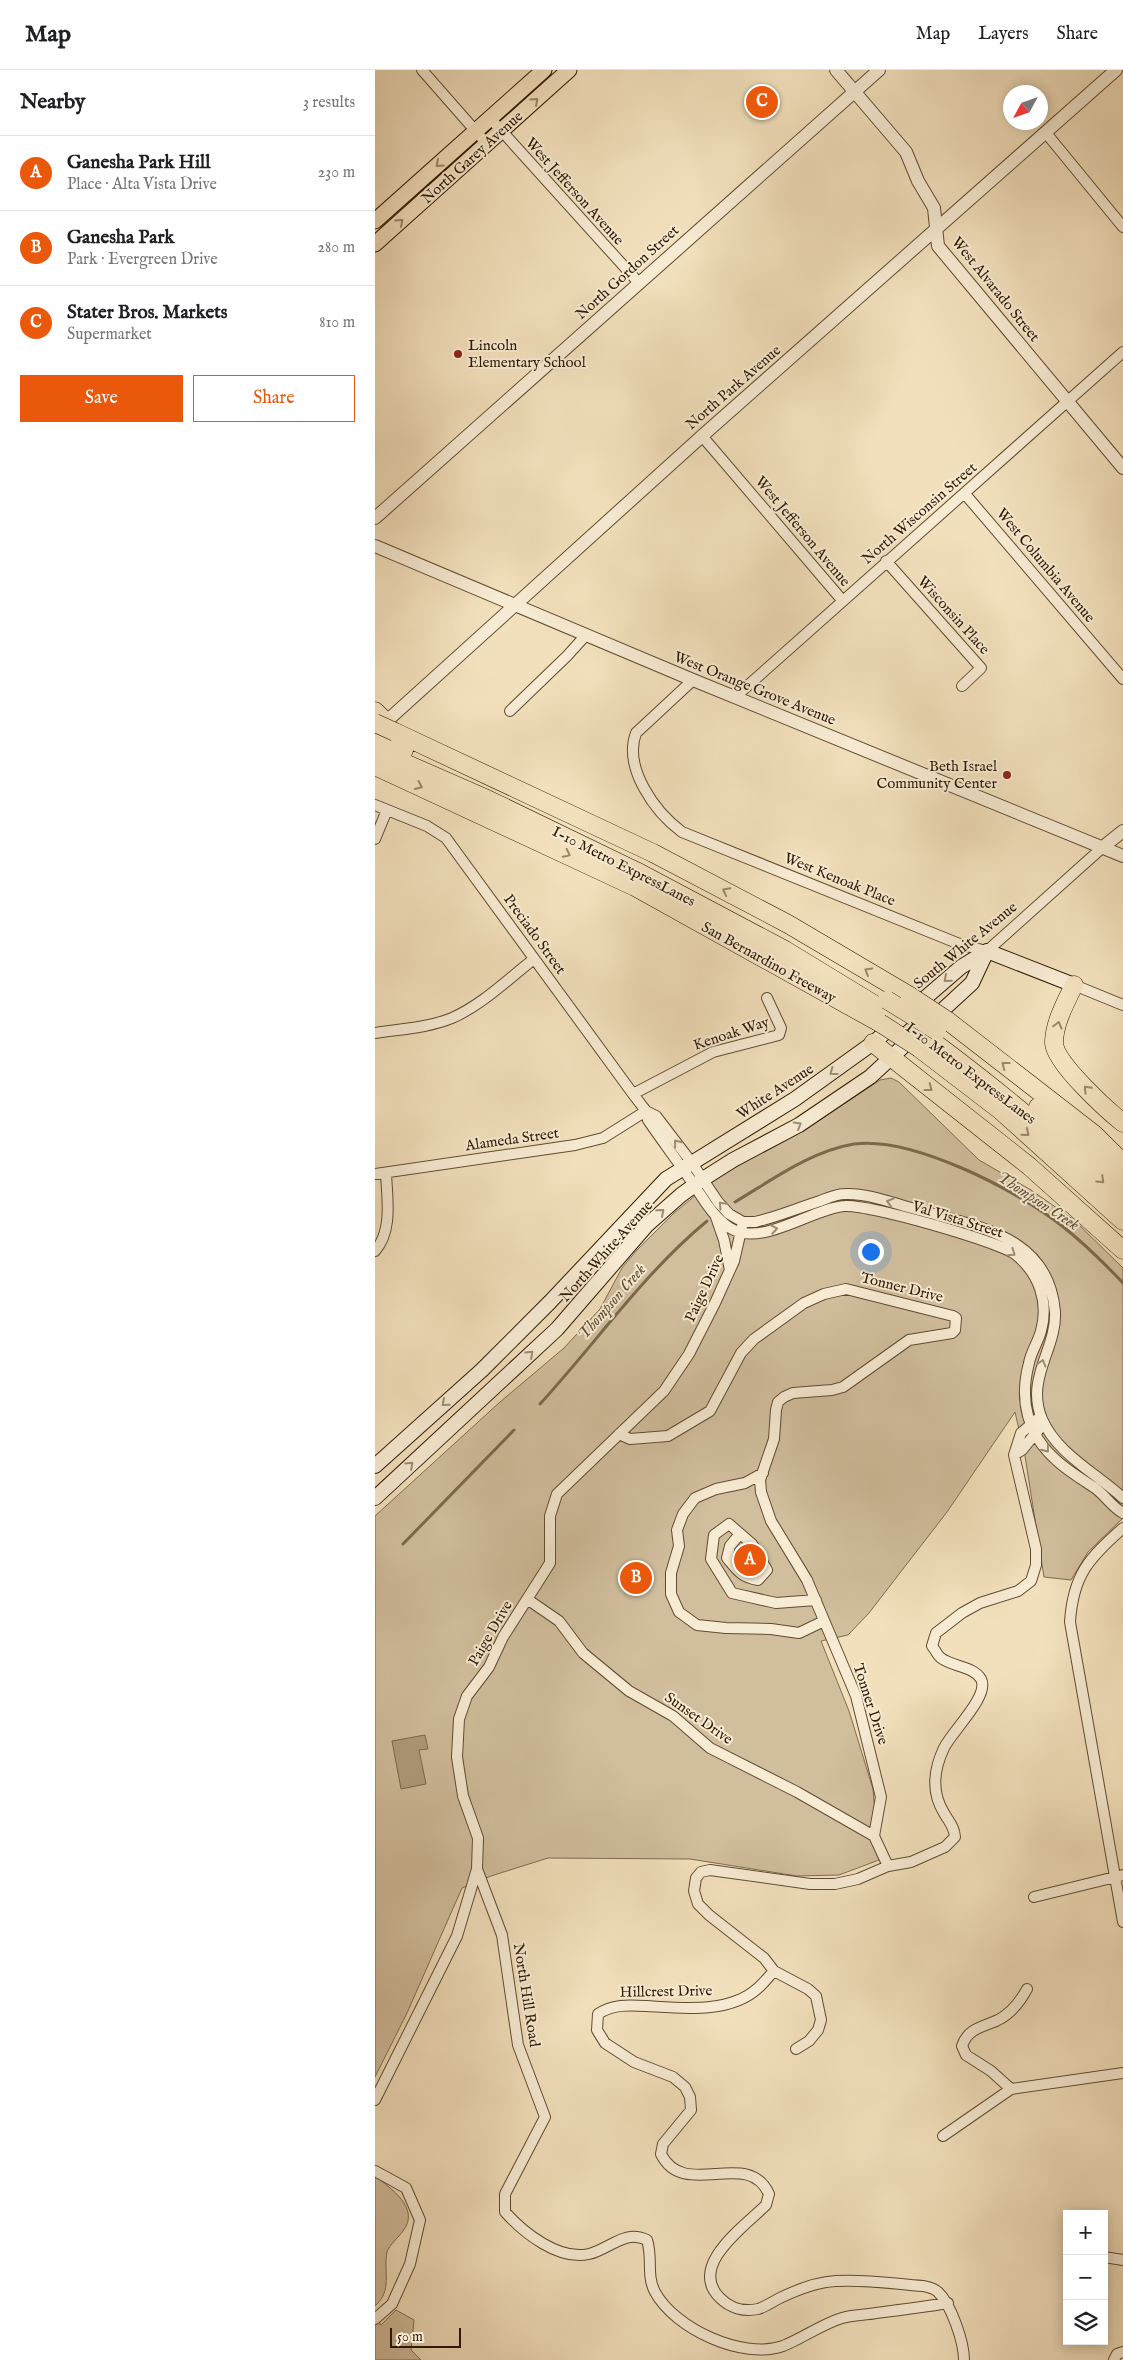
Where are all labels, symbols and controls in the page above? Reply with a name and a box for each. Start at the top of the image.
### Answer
text: Map [25,19,71,50]
text: Map [916,23,950,46]
text: Layers [978,23,1029,46]
text: Share [1057,23,1098,46]
pin: C [746,83,778,121]
north arrow [1003,85,1048,130]
text: Nearby [20,89,85,116]
text: 3 results [303,93,355,113]
one-way arrow [530,97,539,106]
street label: North Garey Avenue [418,107,527,208]
street label: West Jefferson Avenue [521,134,628,249]
text: Ganesha Park Hill [67,151,210,175]
one-way arrow [436,158,445,167]
text: A [31,163,41,183]
text: 230 m [318,163,355,183]
text: Place · Alta Vista Drive [67,175,217,195]
one-way arrow [394,218,403,227]
street label: North Gordon Street [572,221,683,324]
text: Ganesha Park [67,226,174,250]
street label: West Alvarado Street [947,233,1044,346]
text: B [31,238,41,258]
text: 280 m [318,238,355,258]
text: Park · Evergreen Drive [67,250,218,270]
text: Stater Bros. Markets [67,301,227,325]
text: C [30,313,42,333]
text: 810 m [319,313,355,333]
text: Supermarket [67,325,152,345]
place label: Lincoln Elementary School [468,336,587,372]
street label: North Park Avenue [682,341,785,434]
marker: Lincoln Elementary School [452,348,464,360]
button: Save [20,375,183,422]
button: Share [193,375,355,422]
street label: North Wisconsin Street [858,458,981,569]
street label: West Jefferson Avenue [751,472,854,591]
street label: West Columbia Avenue [992,504,1099,627]
street label: Wisconsin Place [913,572,994,659]
street label: West Orange Grove Avenue [671,647,839,730]
place label: Beth Israel Community Center [876,757,998,793]
marker: Beth Israel Community Center [1001,769,1013,781]
one-way arrow [414,779,423,790]
street label: I-10 Metro ExpressLanes [549,822,699,911]
one-way arrow [562,848,571,858]
street label: West Kenoak Place [781,848,898,910]
one-way arrow [723,887,732,897]
street label: Preciado Street [499,890,570,978]
street label: South White Avenue [910,898,1021,993]
street label: San Bernardino Freeway [698,917,840,1008]
one-way arrow [864,968,873,978]
one-way arrow [944,973,953,982]
street label: Kenoak Way [691,1012,772,1055]
street label: I-10 Metro ExpressLanes [902,1018,1040,1129]
one-way arrow [1052,1021,1063,1029]
street label: White Avenue [733,1059,817,1123]
one-way arrow [1001,1062,1010,1071]
one-way arrow [829,1066,839,1075]
one-way arrow [924,1082,933,1091]
one-way arrow [1084,1086,1093,1095]
one-way arrow [792,1121,801,1131]
street label: Alameda Street [463,1124,560,1156]
one-way arrow [1020,1127,1029,1136]
one-way arrow [673,1140,682,1149]
water label: Thompson Creek [993,1168,1083,1236]
one-way arrow [1095,1174,1104,1183]
street label: North White Avenue [556,1196,657,1306]
street label: Val Vista Street [909,1196,1006,1242]
one-way arrow [887,1198,895,1208]
one-way arrow [719,1202,728,1211]
one-way arrow [656,1209,665,1218]
one-way arrow [770,1225,779,1235]
your location [858,1239,884,1265]
one-way arrow [1006,1247,1016,1256]
street label: Paige Drive [681,1251,728,1325]
water label: Thompson Creek [574,1260,651,1344]
street label: Tonner Drive [859,1268,945,1307]
one-way arrow [524,1351,533,1360]
one-way arrow [1037,1359,1047,1368]
one-way arrow [442,1397,451,1406]
one-way arrow [1040,1443,1049,1452]
one-way arrow [405,1462,414,1471]
pin: A [734,1541,766,1579]
pin: B [620,1559,652,1597]
street label: Paige Drive [464,1597,517,1669]
street label: Tonner Drive [848,1661,893,1747]
street label: Sunset Drive [661,1688,737,1749]
street label: North Hill Road [509,1942,544,2049]
street label: Hillcrest Drive [620,1981,713,2002]
map controls [1063,2210,1108,2345]
button: + [1063,2210,1108,2255]
button: − [1063,2255,1108,2300]
button: layers [1063,2300,1108,2345]
scale bar [390,2325,461,2348]
text: 50 m [397,2328,423,2346]

